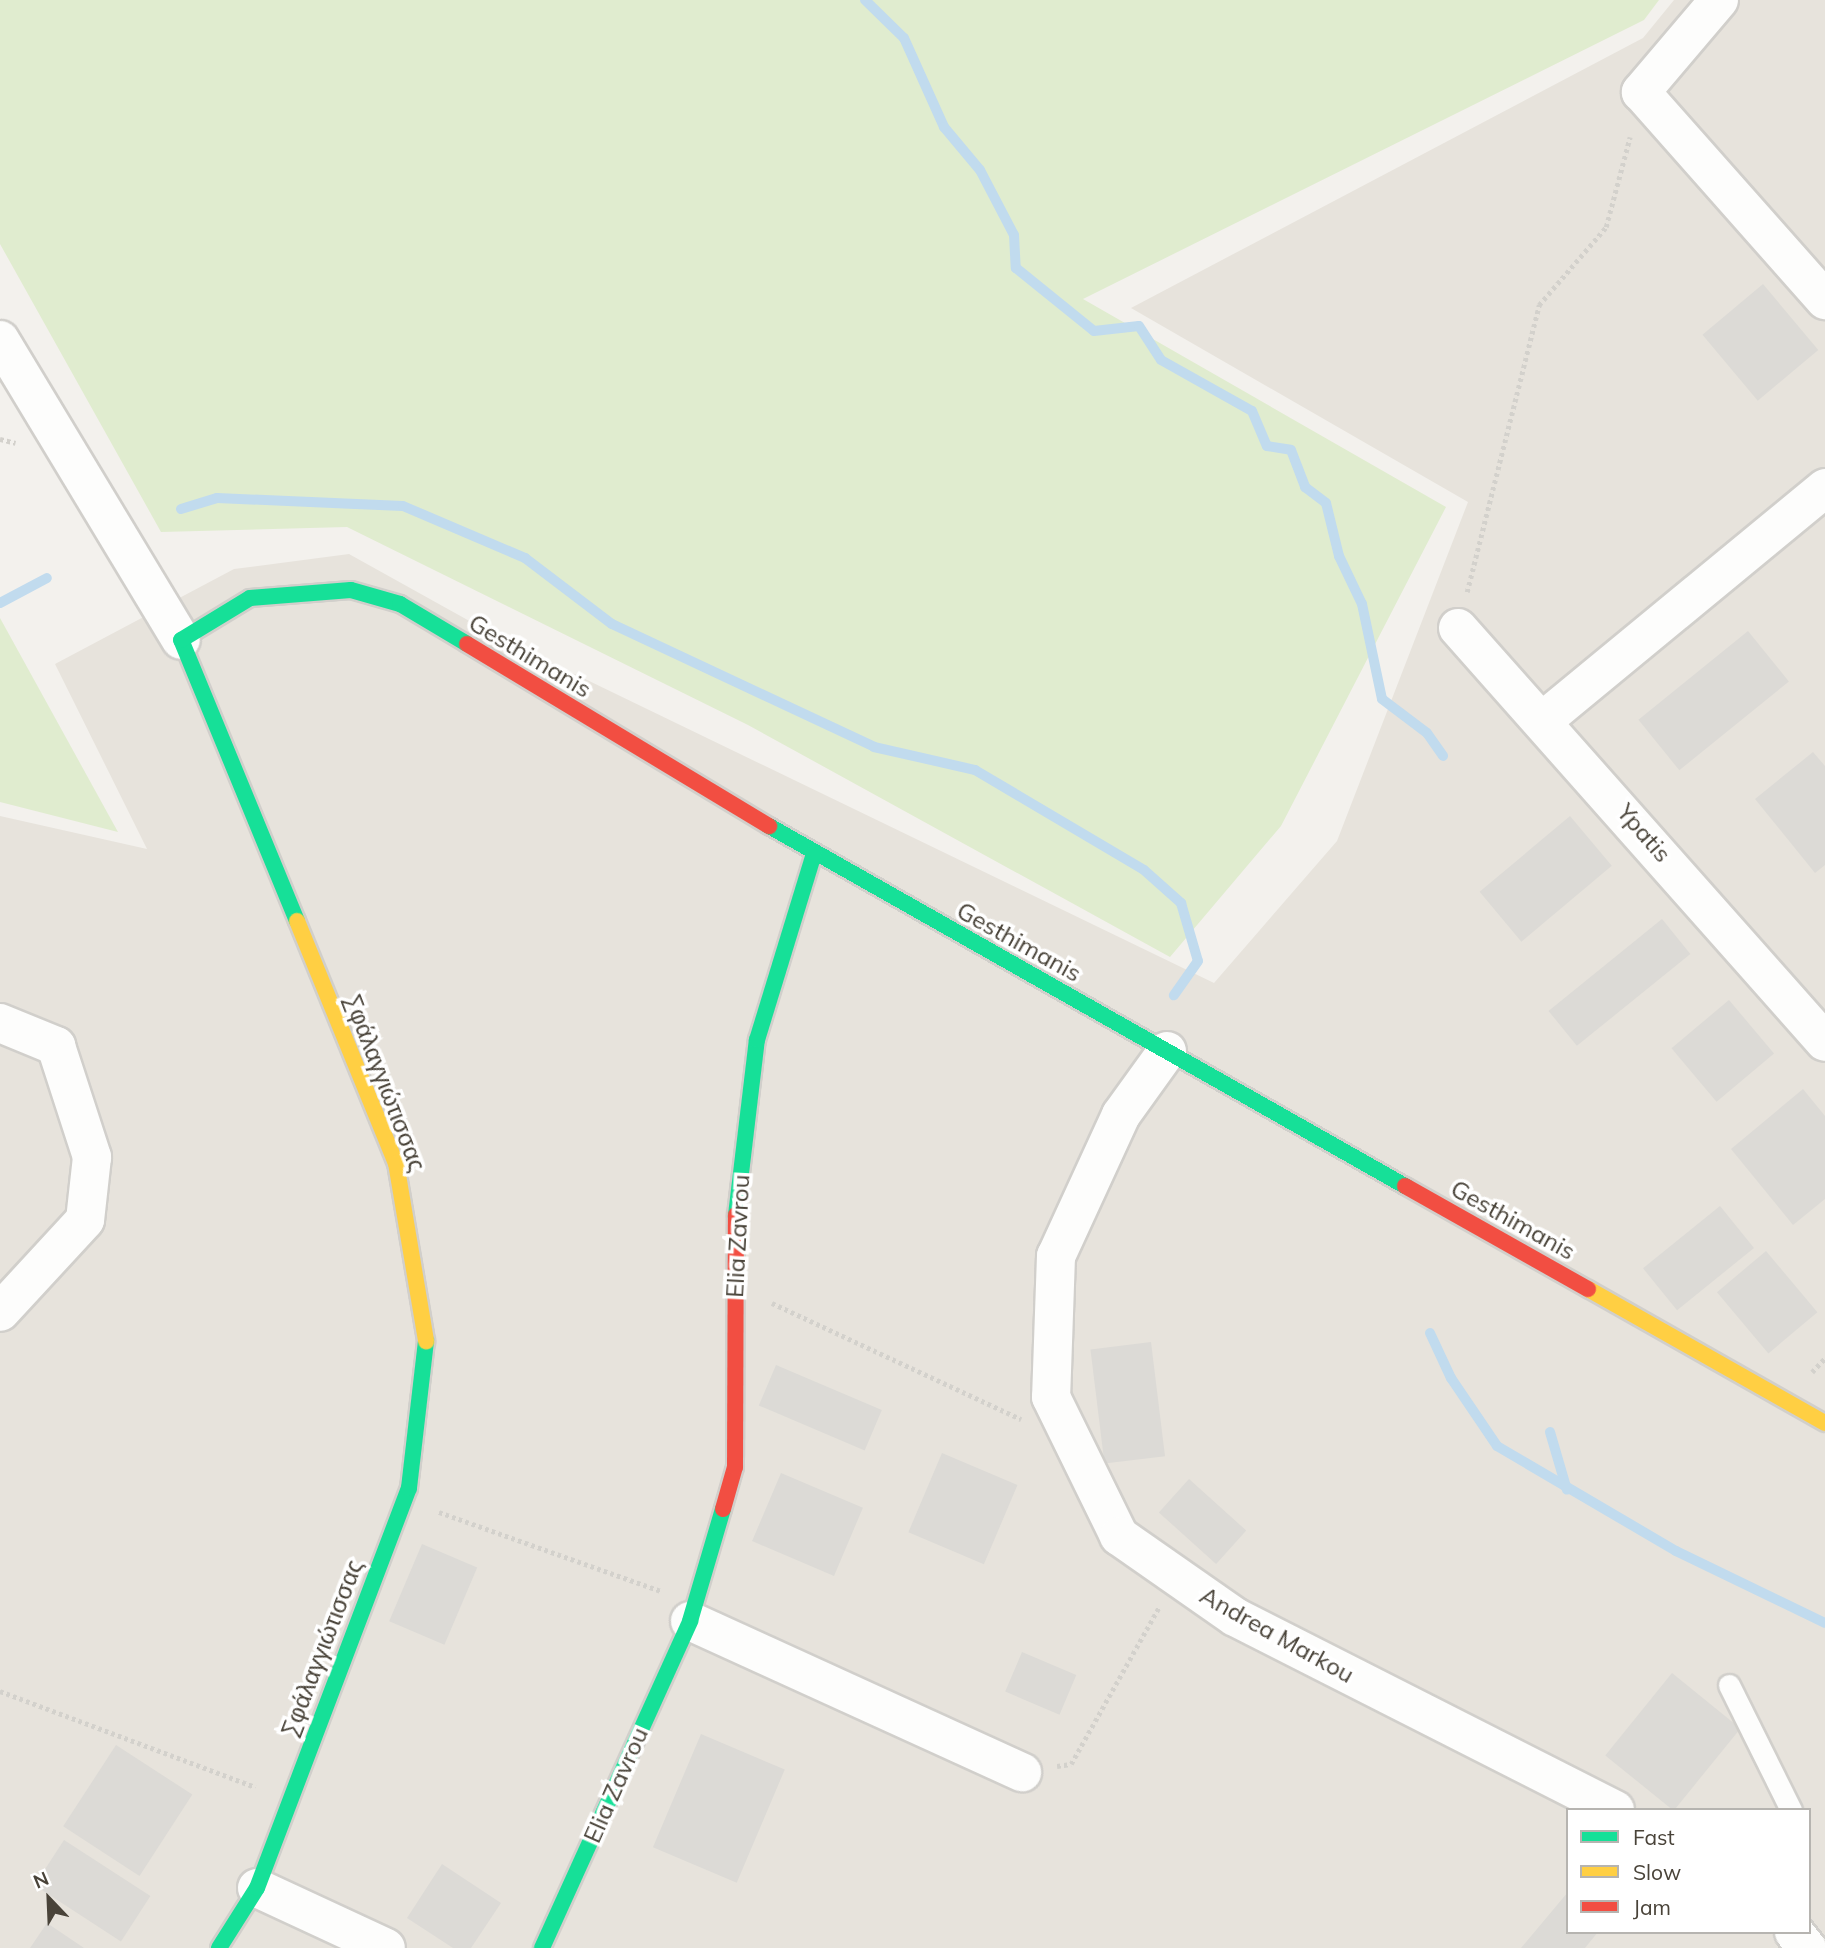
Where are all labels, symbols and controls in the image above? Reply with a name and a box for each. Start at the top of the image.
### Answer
street label: Gesthimanis [464,608,596,704]
street label: Ypatis [1611,798,1677,868]
street label: Gesthimanis [952,896,1086,988]
street label: Σφάλαγγιώτισσας [338,990,432,1176]
street label: Elia Zavrou [720,1174,756,1298]
street label: Gesthimanis [1446,1174,1580,1266]
street label: Σφάλαγγιώτισσας [275,1555,369,1741]
street label: Andrea Markou [1195,1581,1359,1689]
street label: Elia Zavrou [578,1723,654,1847]
legend [1566,1808,1811,1934]
text: Fast [1633,1824,1675,1850]
text: Slow [1633,1859,1681,1885]
north arrow [14,1864,84,1934]
text: N [29,1866,52,1894]
text: Jam [1633,1894,1671,1920]

